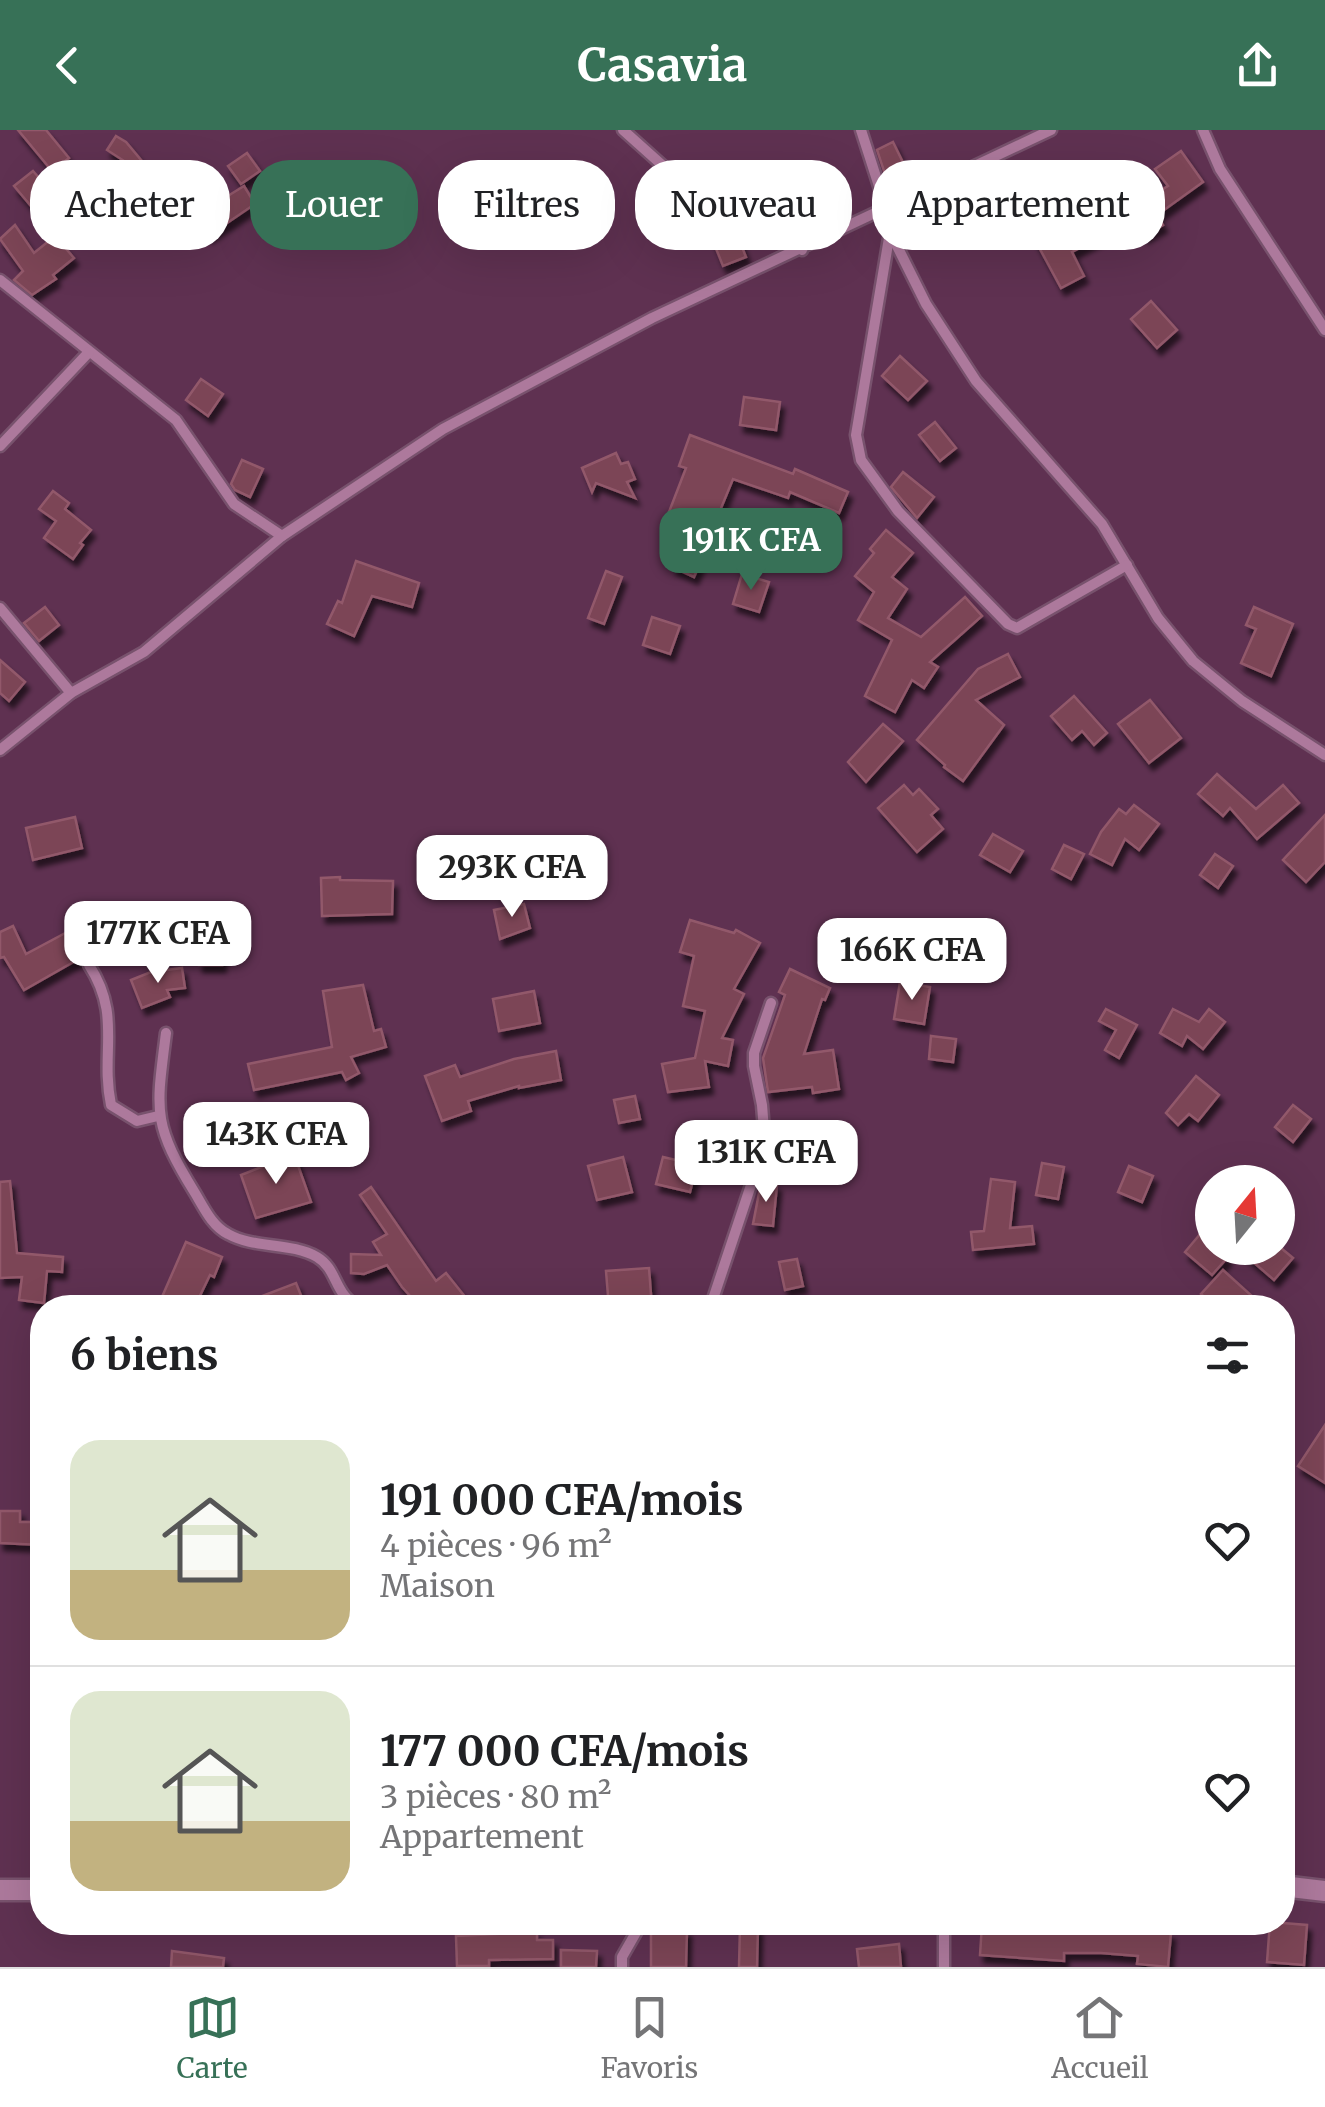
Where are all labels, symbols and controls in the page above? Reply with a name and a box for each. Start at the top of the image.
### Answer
text: Casavia [578,37,747,93]
icon: back [40,38,95,93]
icon: share [1230,38,1285,93]
chip: Acheter [30,160,230,250]
chip: Louer [250,160,418,250]
chip: Filtres [438,160,615,250]
chip: Nouveau [635,160,852,250]
chip: Appartement [872,160,1165,250]
pin: 191K CFA [648,508,854,593]
text: 191K CFA [681,520,821,560]
pin: 293K CFA [409,835,615,920]
text: 293K CFA [439,847,585,887]
pin: 177K CFA [55,901,261,986]
text: 177K CFA [86,913,230,953]
pin: 166K CFA [809,918,1015,1003]
text: 166K CFA [839,930,985,970]
pin: 143K CFA [173,1102,379,1187]
text: 143K CFA [205,1114,347,1154]
pin: 131K CFA [663,1120,869,1205]
text: 131K CFA [697,1132,835,1172]
north arrow [1195,1165,1295,1265]
map controls [1195,1165,1295,1265]
icon: filters [1200,1328,1255,1383]
text: 6 biens [70,1329,218,1381]
text: 191 000 CFA/mois [380,1474,744,1526]
icon: home [150,1480,270,1600]
icon: heart [1200,1513,1255,1568]
text: 4 pièces · 96 m² [380,1526,612,1566]
text: Maison [380,1566,495,1606]
text: 177 000 CFA/mois [380,1725,749,1777]
icon: home [150,1731,270,1851]
icon: heart [1200,1764,1255,1819]
text: 3 pièces · 80 m² [380,1777,611,1817]
text: Appartement [380,1817,584,1857]
tab: Carte [176,1990,248,2086]
tab: Favoris [601,1990,698,2086]
tab: Accueil [1051,1990,1149,2086]

